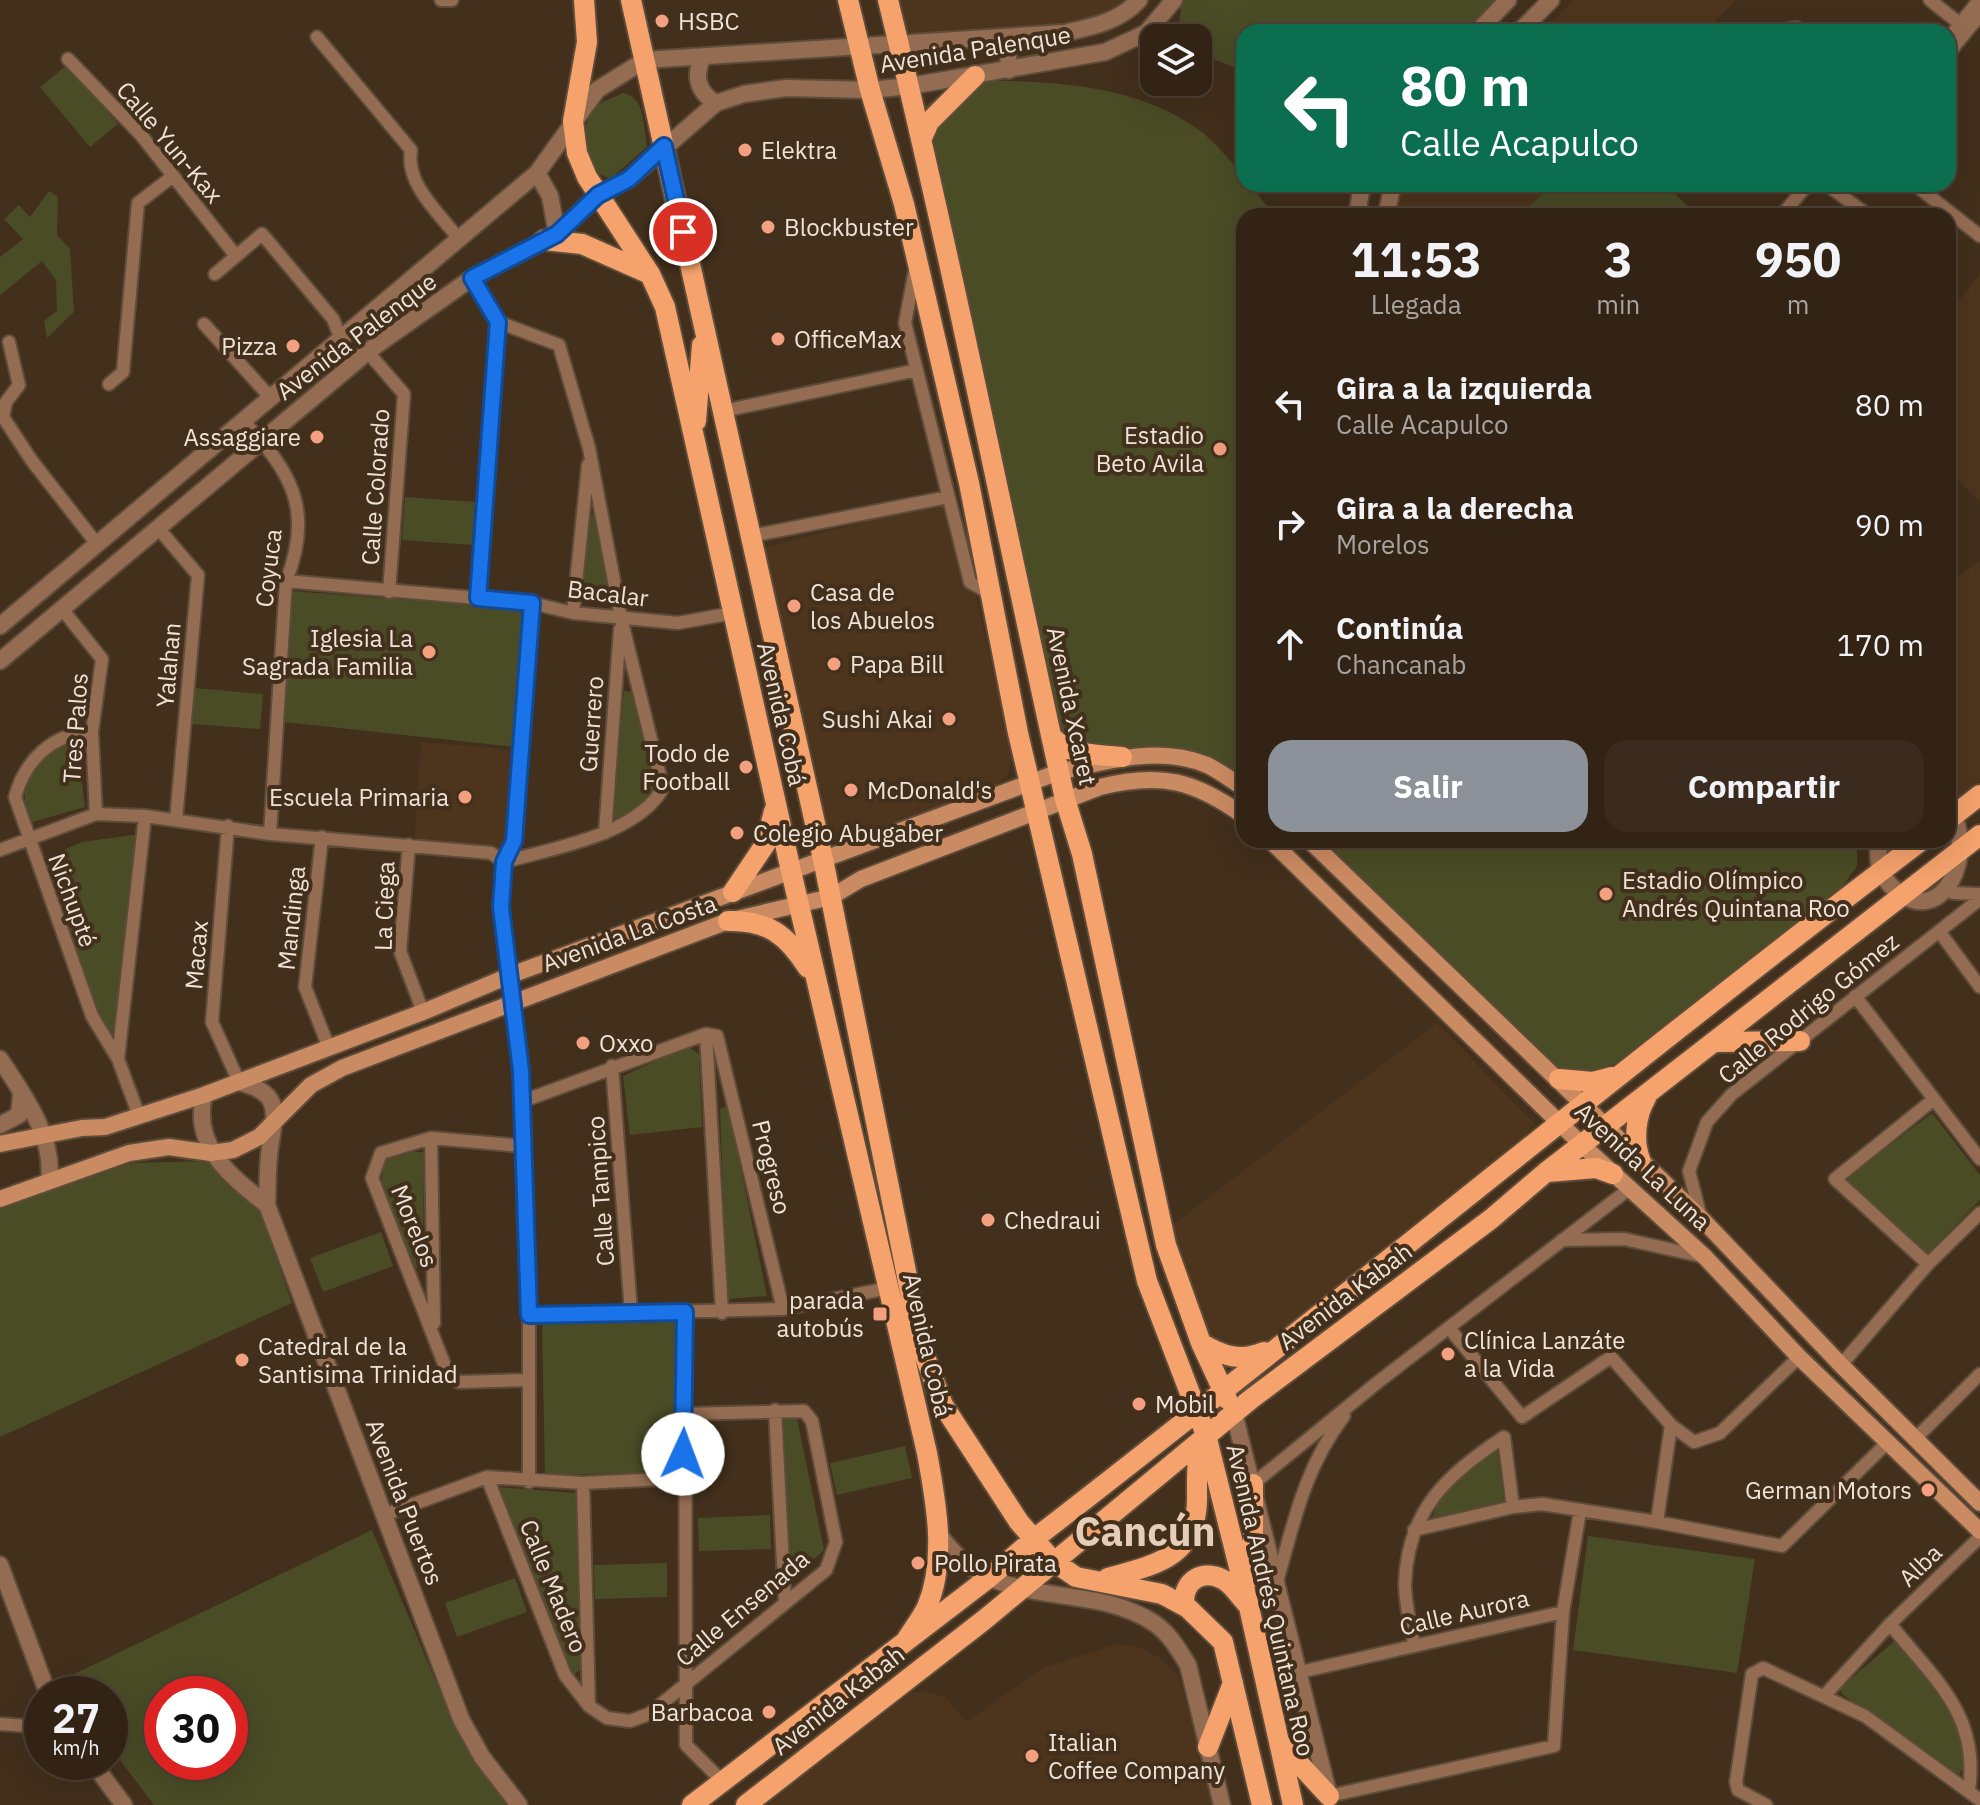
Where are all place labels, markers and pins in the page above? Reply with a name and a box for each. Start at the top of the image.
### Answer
place label: HSBC [678,5,740,37]
marker: HSBC [653,12,671,30]
place label: Elektra [761,134,837,166]
marker: Elektra [736,141,754,159]
pin [649,198,717,266]
place label: Blockbuster [784,211,914,243]
marker: Blockbuster [759,218,777,236]
place label: OfficeMax [794,323,902,355]
place label: Pizza [221,330,277,362]
marker: OfficeMax [769,330,787,348]
marker: Pizza [284,337,302,355]
place label: Estadio Beto Avila [1096,419,1204,479]
place label: Assaggiare [183,421,301,453]
marker: Assaggiare [308,428,326,446]
marker: Estadio Beto Avila [1211,440,1229,458]
place label: Casa de los Abuelos [810,576,935,636]
marker: Casa de los Abuelos [785,597,803,615]
place label: Iglesia La Sagrada Familia [242,622,413,682]
marker: Iglesia La Sagrada Familia [420,643,438,661]
place label: Papa Bill [850,648,944,680]
marker: Papa Bill [825,655,843,673]
place label: Sushi Akai [822,703,933,735]
marker: Sushi Akai [940,710,958,728]
place label: Todo de Football [642,737,730,797]
marker: Todo de Football [737,758,755,776]
place label: McDonald's [867,774,993,806]
place label: Escuela Primaria [269,781,449,813]
marker: McDonald's [842,781,860,799]
marker: Escuela Primaria [456,788,474,806]
place label: Colegio Abugaber [753,817,943,849]
marker: Colegio Abugaber [728,824,746,842]
place label: Estadio Olímpico Andrés Quintana Roo [1622,864,1850,924]
marker: Estadio Olímpico Andrés Quintana Roo [1597,885,1615,903]
place label: Oxxo [599,1027,653,1059]
marker: Oxxo [574,1034,592,1052]
place label: Chedraui [1004,1204,1101,1236]
marker: Chedraui [979,1211,997,1229]
place label: parada autobús [777,1284,864,1344]
marker: parada autobús [871,1305,889,1323]
place label: Clínica Lanzáte a la Vida [1464,1324,1626,1384]
place label: Catedral de la Santisima Trinidad [258,1330,458,1390]
marker: Clínica Lanzáte a la Vida [1439,1345,1457,1363]
marker: Catedral de la Santisima Trinidad [233,1351,251,1369]
place label: Mobil [1155,1388,1214,1420]
marker: Mobil [1130,1395,1148,1413]
place label: German Motors [1745,1474,1912,1506]
marker: German Motors [1919,1481,1937,1499]
place label: Pollo Pirata [934,1547,1057,1579]
marker: Pollo Pirata [909,1554,927,1572]
place label: Barbacoa [651,1696,753,1728]
marker: Barbacoa [760,1703,778,1721]
place label: Italian Coffee Company [1048,1726,1225,1786]
marker: Italian Coffee Company [1023,1747,1041,1765]

